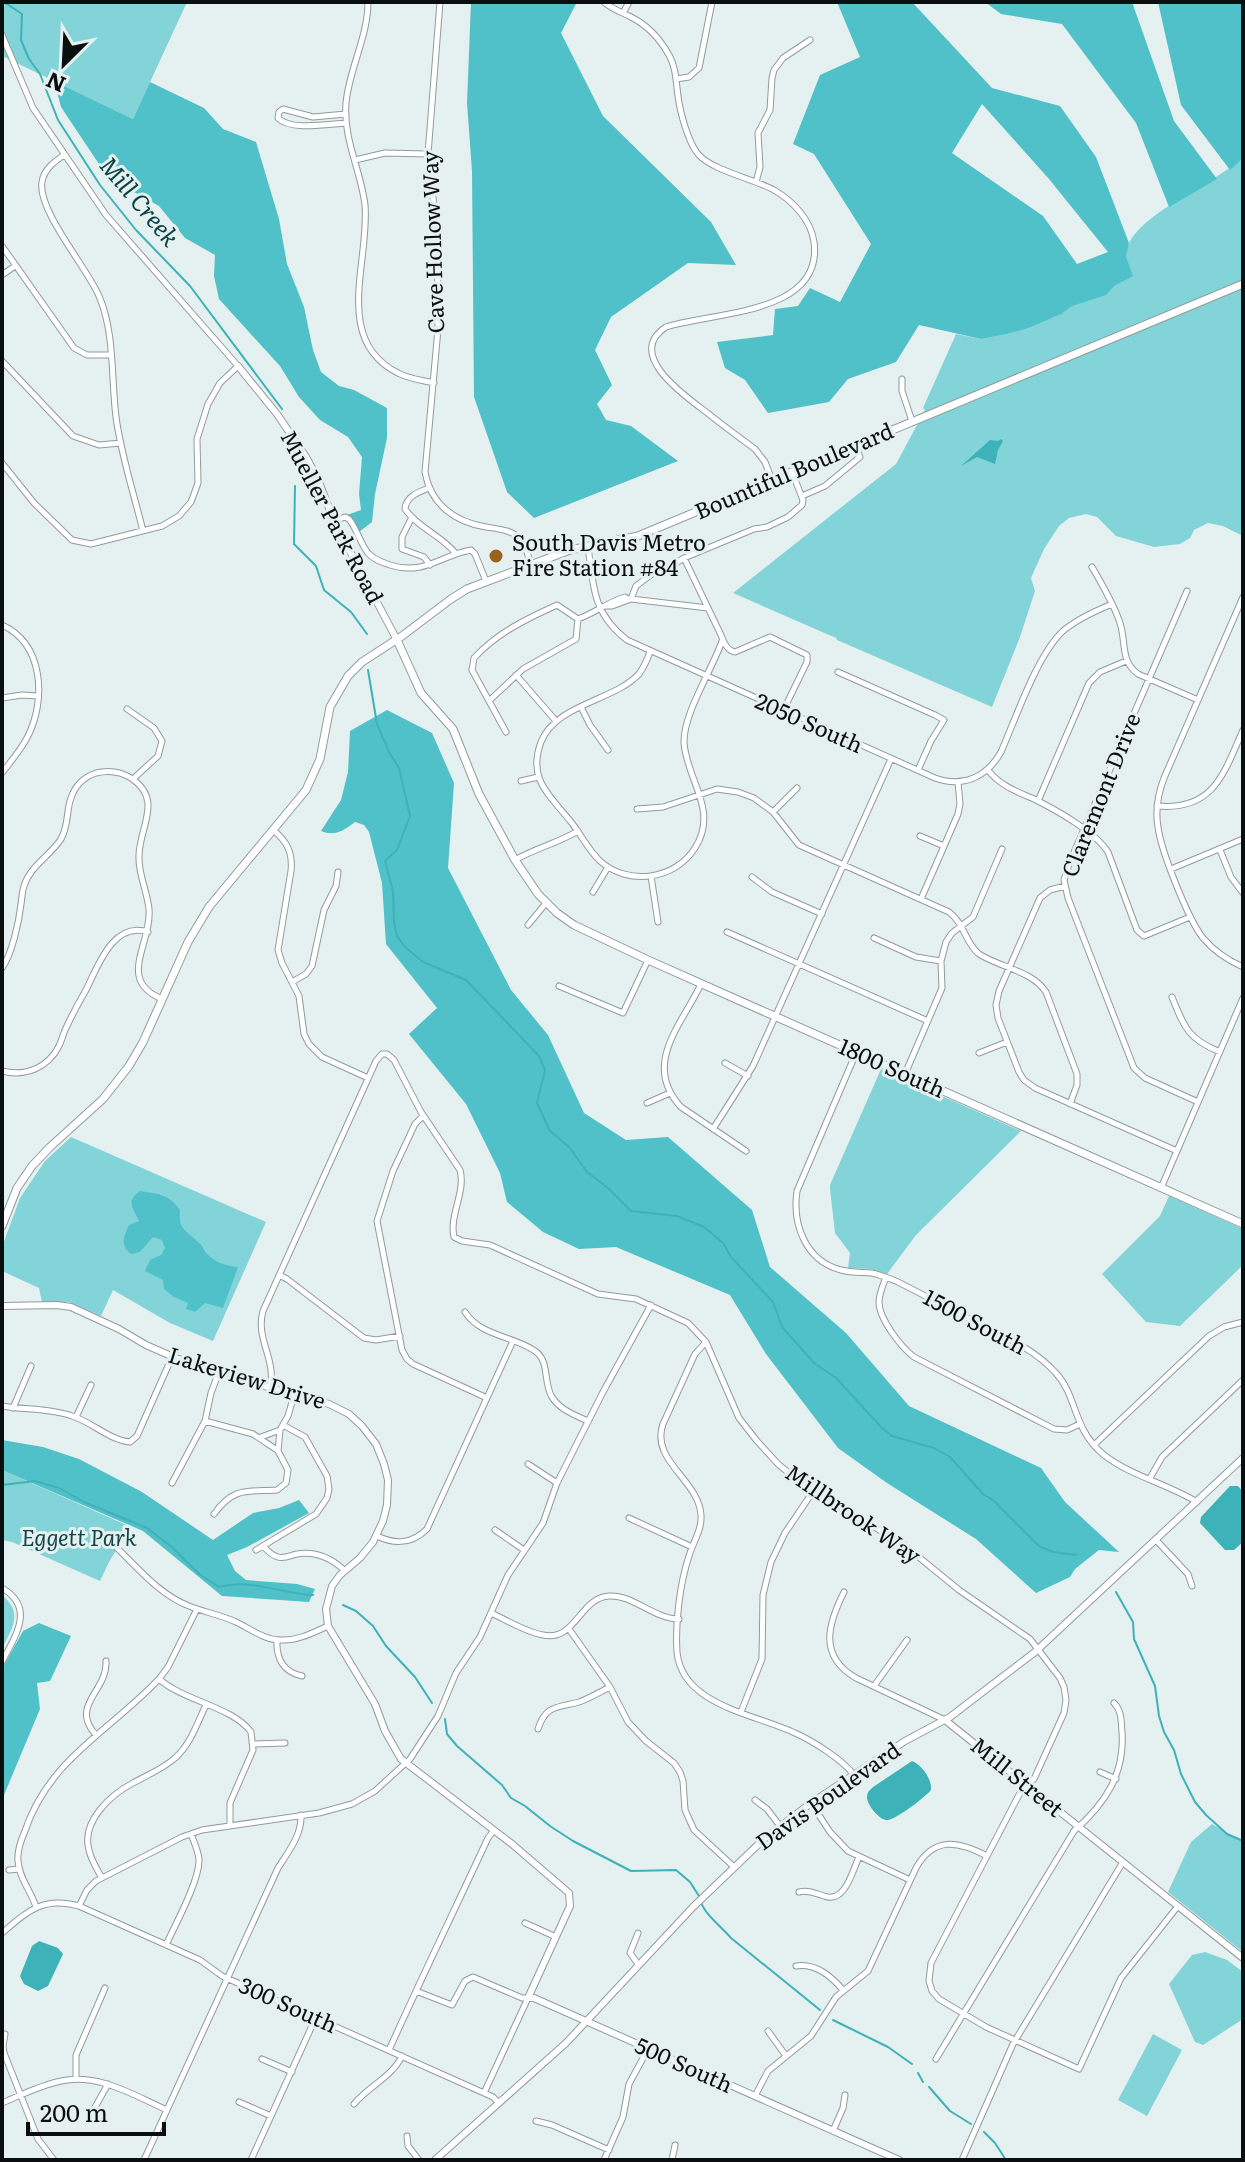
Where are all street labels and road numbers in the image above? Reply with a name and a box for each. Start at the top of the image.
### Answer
street label: Cave Hollow Way [412,150,451,334]
street label: Bountiful Boulevard [689,413,898,526]
street label: Mueller Park Road [274,424,393,609]
street label: 2050 South [750,683,869,760]
street label: Claremont Drive [1052,707,1148,881]
street label: 1800 South [834,1028,951,1105]
street label: 1500 South [918,1280,1033,1362]
street label: Lakeview Drive [165,1337,330,1416]
street label: Millbrook Way [779,1455,929,1571]
street label: Mill Street [964,1728,1072,1824]
street label: Davis Boulevard [748,1733,906,1857]
street label: 300 South [234,1967,343,2040]
street label: 500 South [631,2027,739,2100]

